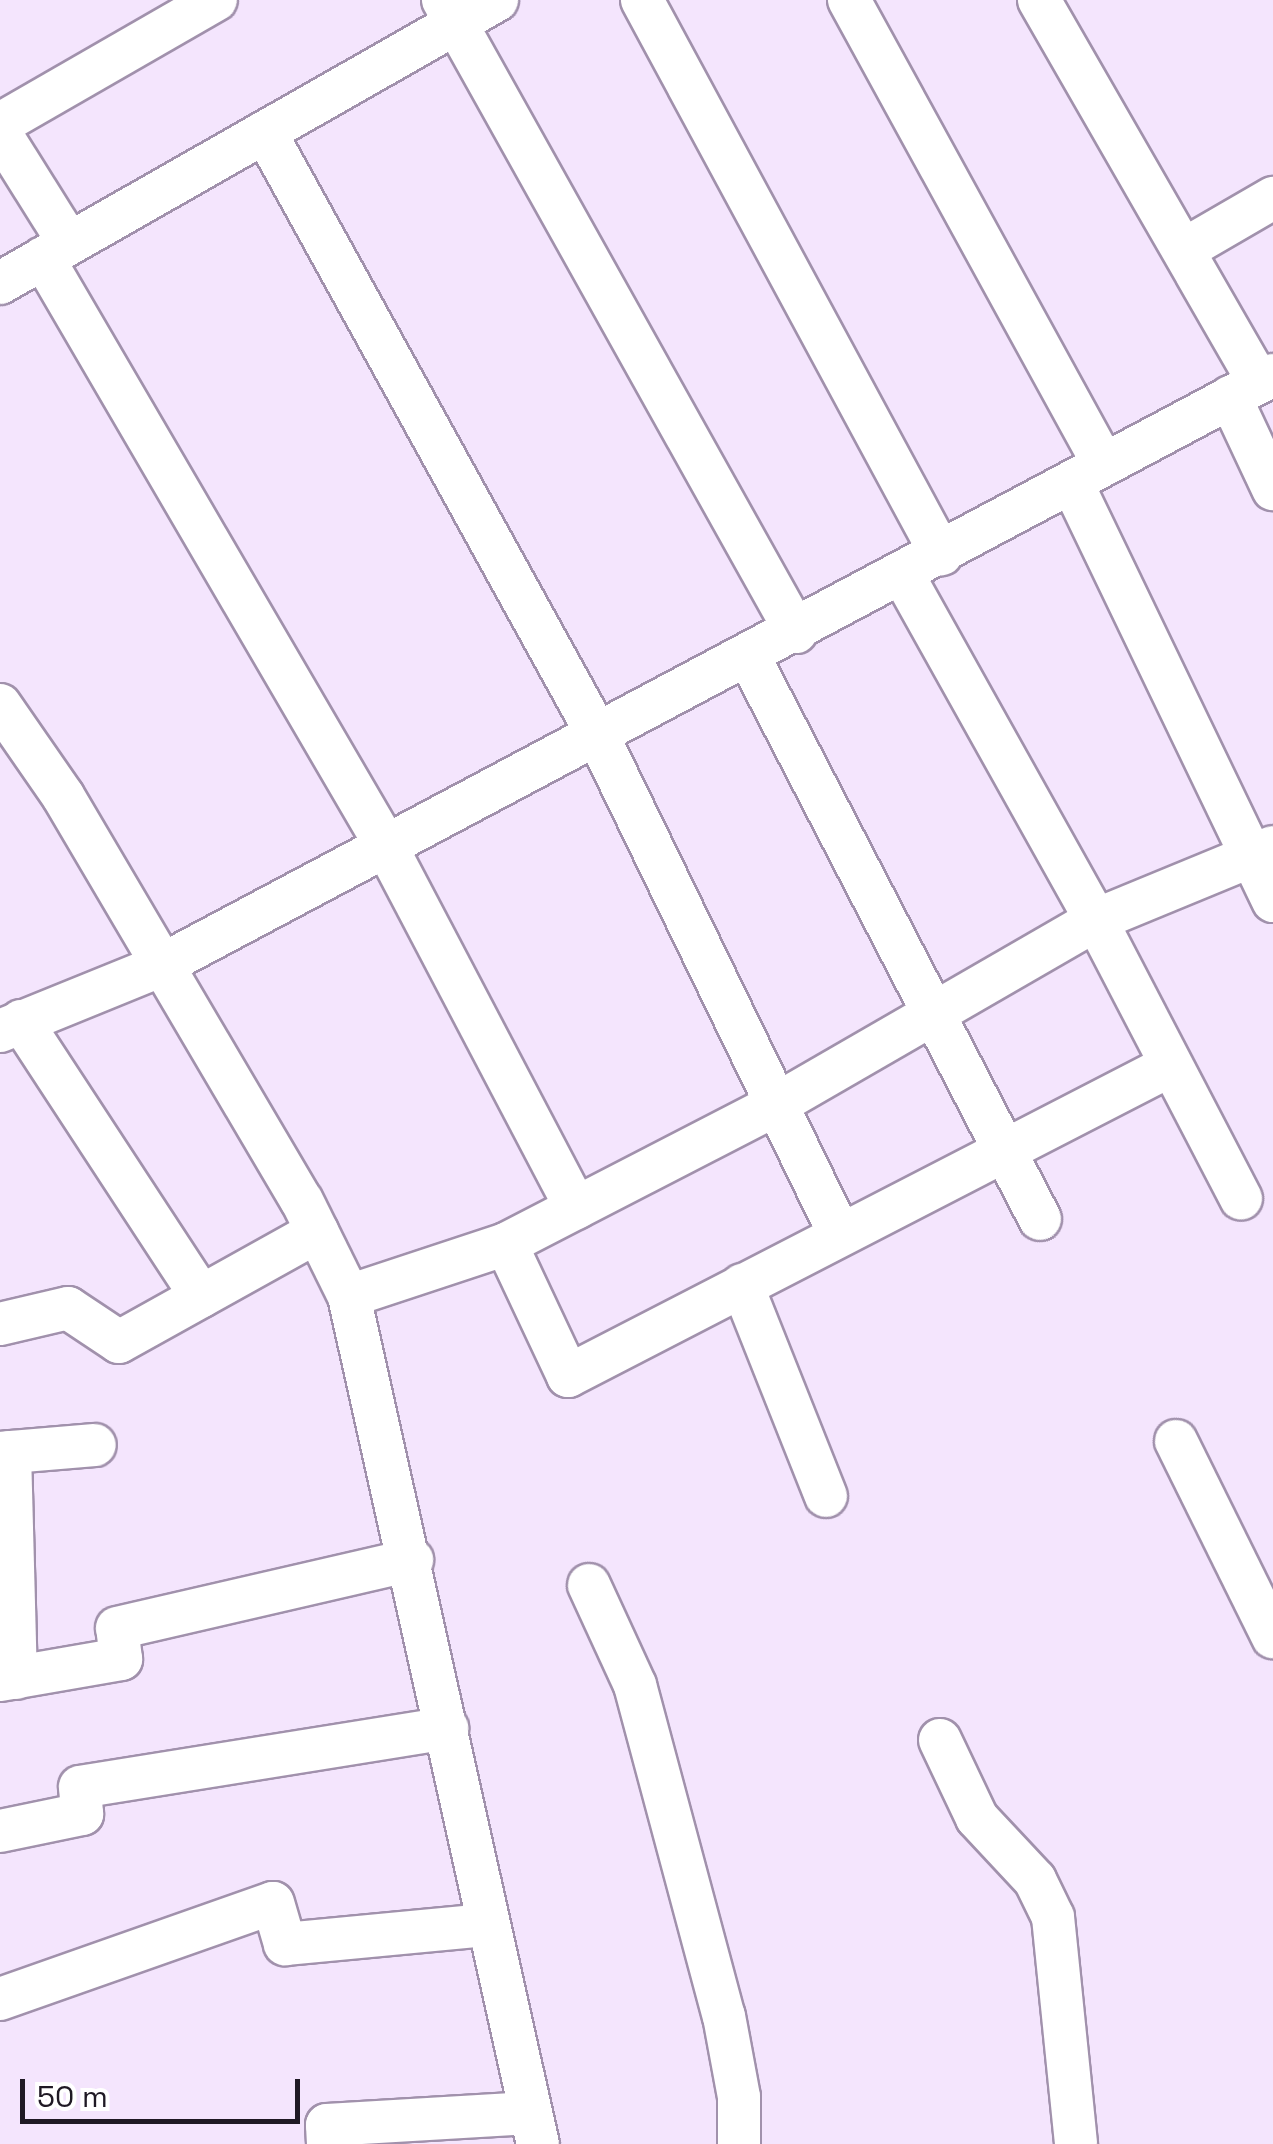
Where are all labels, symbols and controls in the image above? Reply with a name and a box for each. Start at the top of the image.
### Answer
scale bar [25,2059,305,2121]
text: 50 m [37,2077,108,2116]

